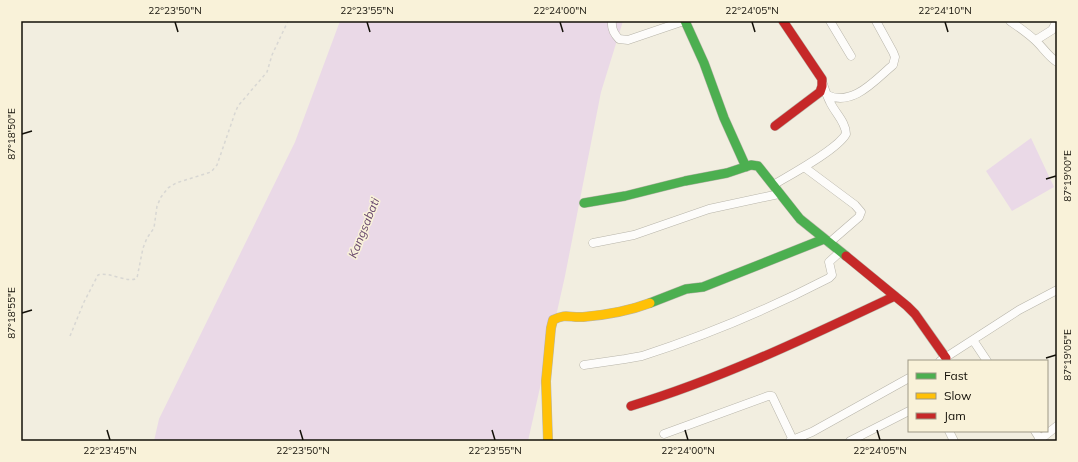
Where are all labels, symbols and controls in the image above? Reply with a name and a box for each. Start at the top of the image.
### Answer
text: 22°23'50"N [148,4,202,17]
text: 22°23'55"N [340,4,394,17]
text: 22°24'00"N [533,4,587,17]
text: 22°24'05"N [725,4,779,17]
text: 22°24'10"N [918,4,972,17]
text: 87°18'50"E [5,108,18,160]
text: 87°19'00"E [1061,150,1074,202]
water label: Kangsabati [345,195,382,260]
text: 87°18'55"E [5,287,18,339]
text: 87°19'05"E [1061,329,1074,381]
legend [908,360,1048,432]
text: Fast [944,368,968,383]
text: Slow [944,388,972,403]
text: Jam [944,408,966,423]
text: 22°23'45"N [83,444,137,457]
text: 22°23'50"N [276,444,330,457]
text: 22°23'55"N [468,444,522,457]
text: 22°24'00"N [661,444,715,457]
text: 22°24'05"N [853,444,907,457]

